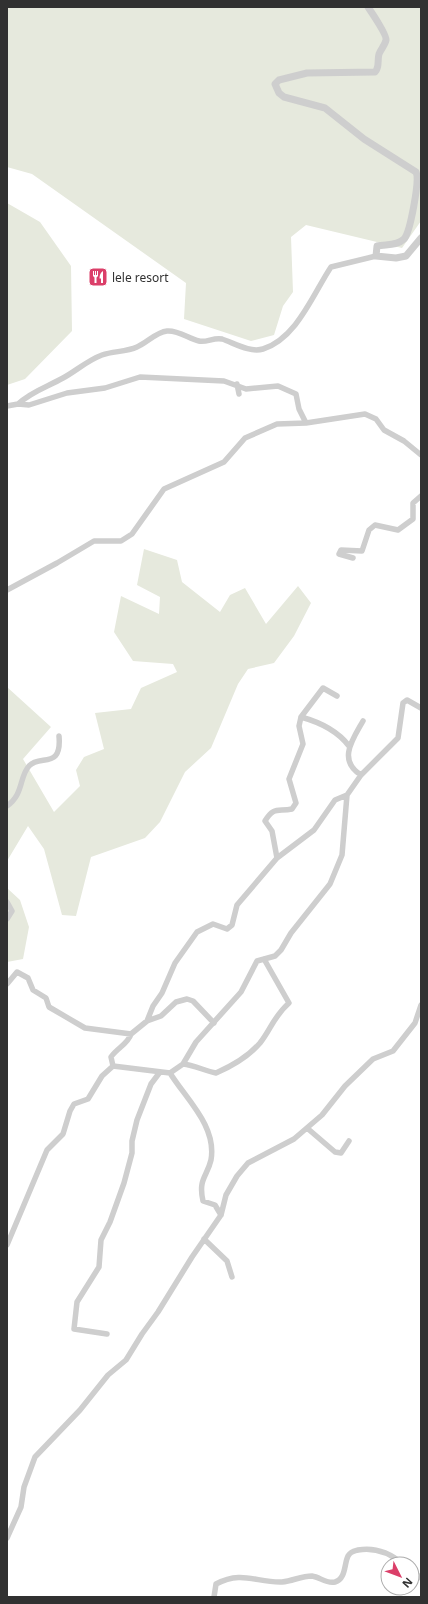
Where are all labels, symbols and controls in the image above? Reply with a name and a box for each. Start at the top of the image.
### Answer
restaurant icon: lele resort [87,266,109,288]
place label: lele resort [112,269,169,286]
north arrow [380,1556,420,1596]
text: N [399,1575,416,1591]

